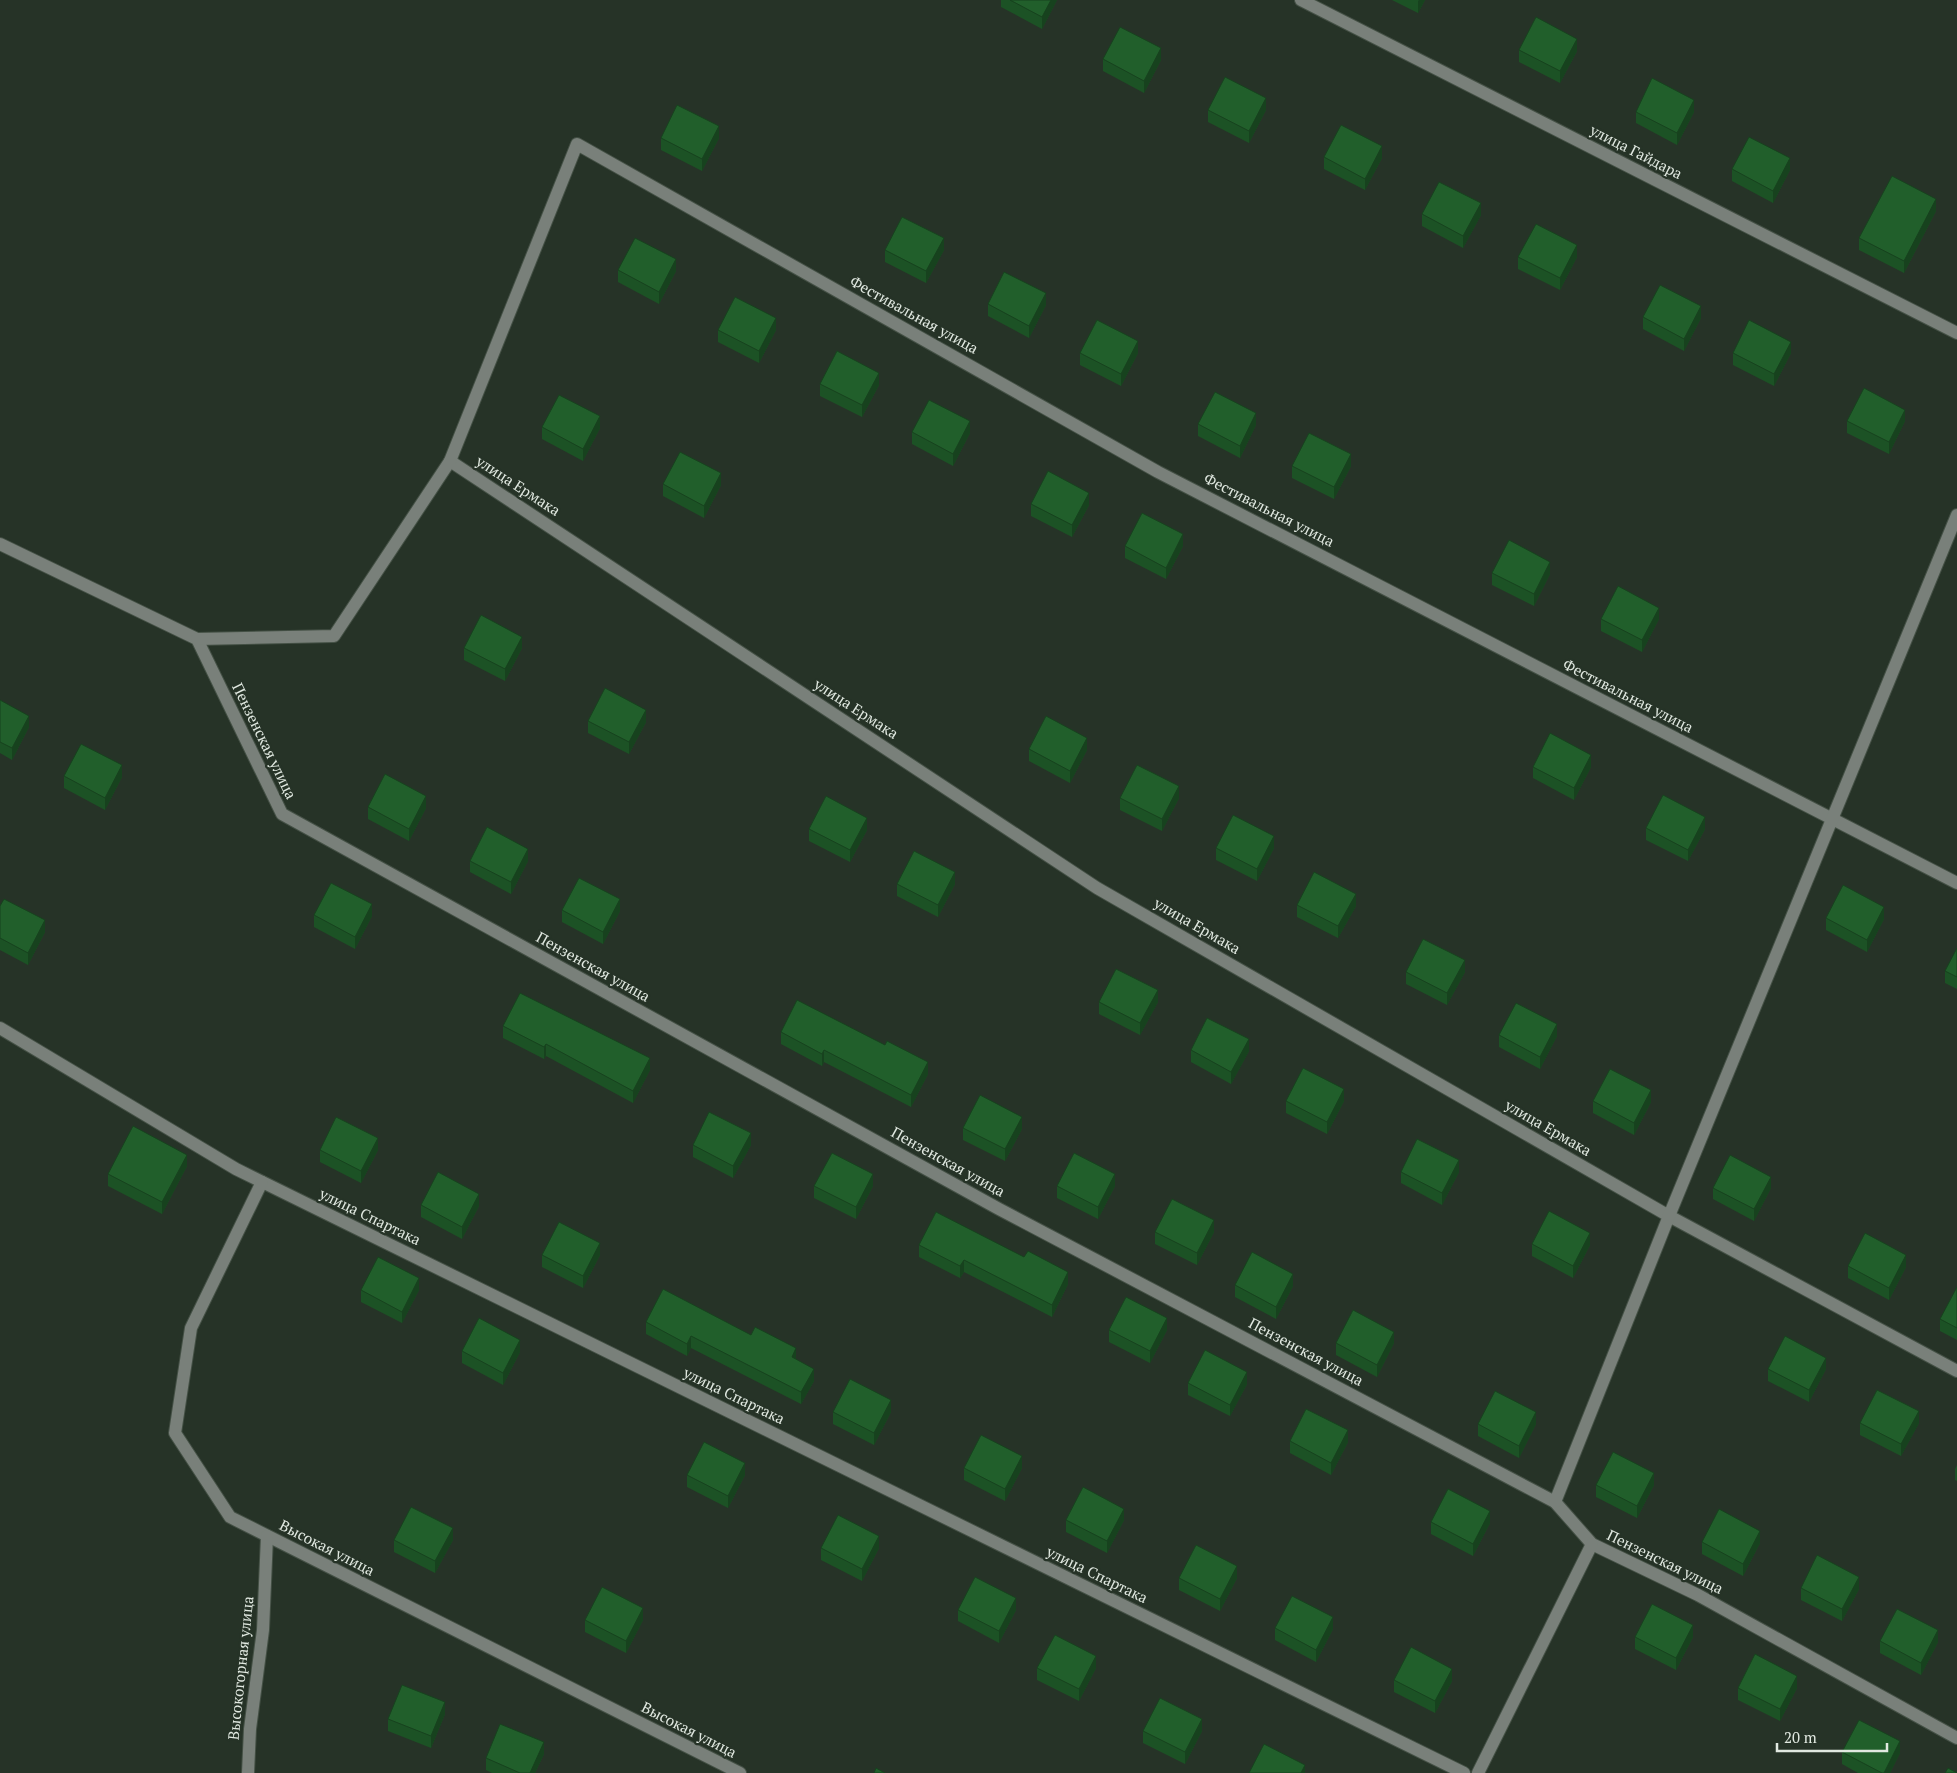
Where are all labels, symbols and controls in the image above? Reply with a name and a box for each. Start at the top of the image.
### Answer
street label: улица Гайдара [1586,119,1686,183]
street label: Фестивальная улица [847,271,983,358]
street label: улица Ермака [472,450,565,520]
street label: Фестивальная улица [1201,468,1338,551]
street label: Фестивальная улица [1560,654,1697,737]
street label: улица Ермака [810,673,903,743]
street label: Пензенская улица [228,679,302,802]
street label: улица Ермака [1150,892,1245,958]
street label: Пензенская улица [533,927,654,1006]
street label: улица Ермака [1501,1094,1596,1160]
street label: Пензенская улица [888,1122,1009,1201]
street label: улица Спартака [316,1182,425,1249]
street label: Пензенская улица [1246,1312,1368,1390]
street label: улица Спартака [680,1361,789,1428]
street label: Высокая улица [277,1515,379,1580]
street label: Пензенская улица [1604,1524,1727,1598]
street label: улица Спартака [1043,1540,1152,1607]
street label: Высокогорная улица [223,1595,258,1741]
street label: Высокая улица [639,1697,741,1762]
scale bar [1777,1720,1887,1752]
text: 20 m [1784,1727,1817,1747]

